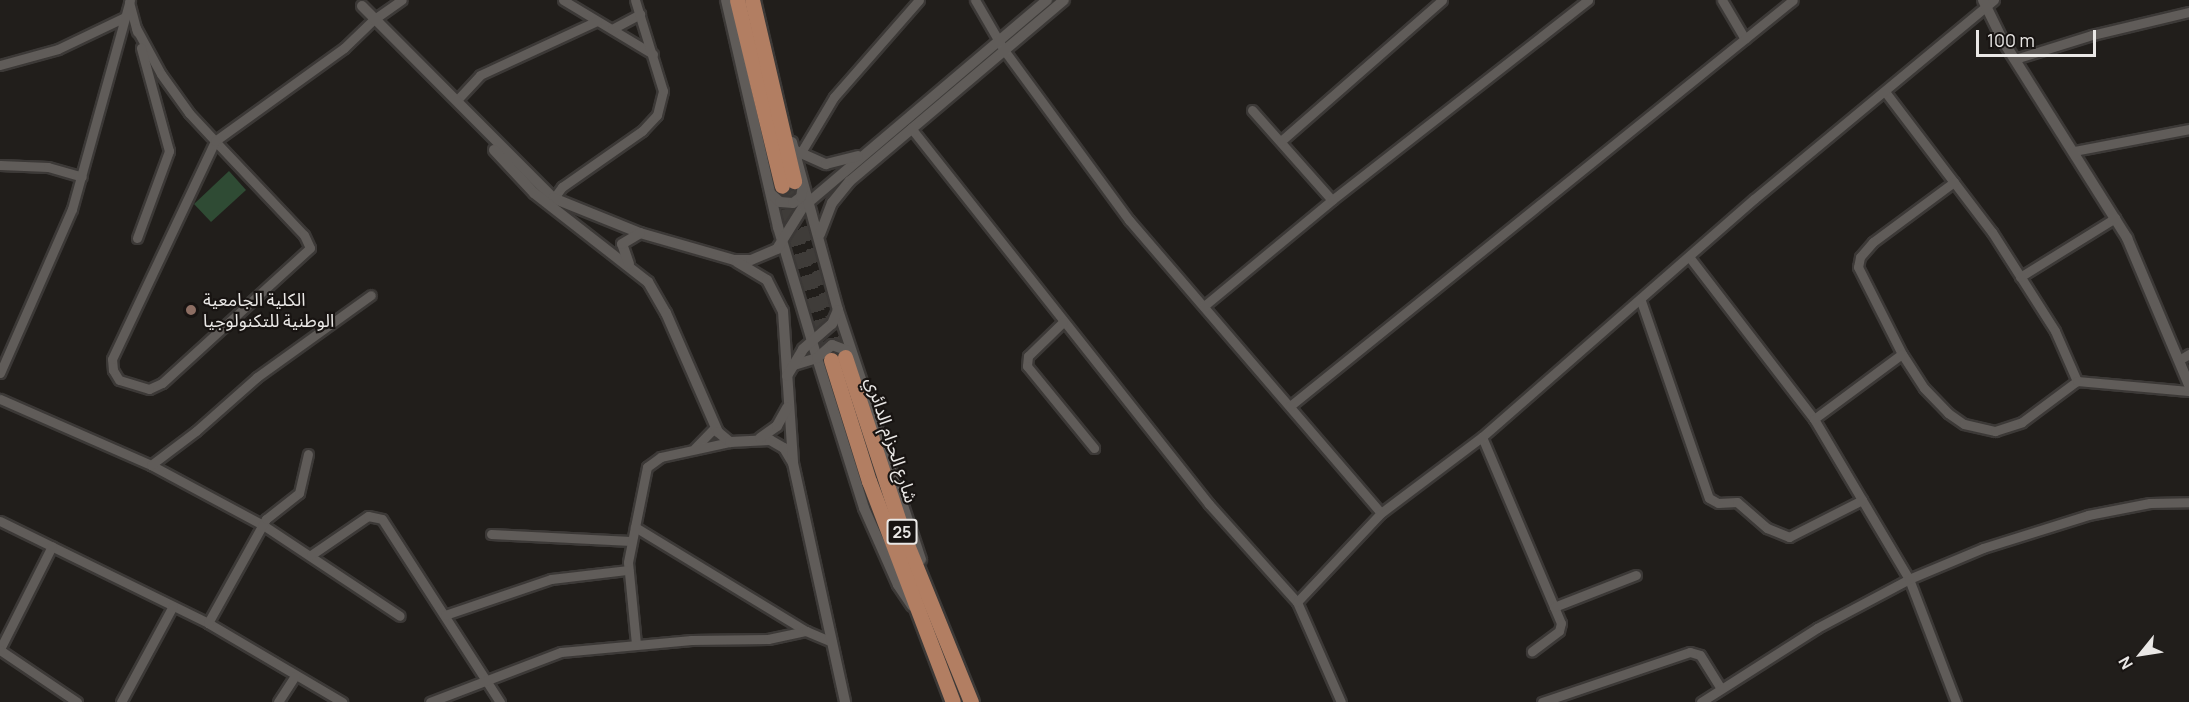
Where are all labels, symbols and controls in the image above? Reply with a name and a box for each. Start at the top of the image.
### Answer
scale bar [1979,18,2099,56]
text: 100 m [1987,28,2035,52]
place label: الكلية الجامعية الوطنية للتكنولوجيا [203,289,334,332]
marker: الكلية الجامعية الوطنية للتكنولوجيا [184,303,198,317]
street label: شارع الحزام الدائري [862,374,922,506]
road number: 25 [886,519,918,545]
north arrow [2111,624,2171,684]
text: N [2113,653,2138,673]

